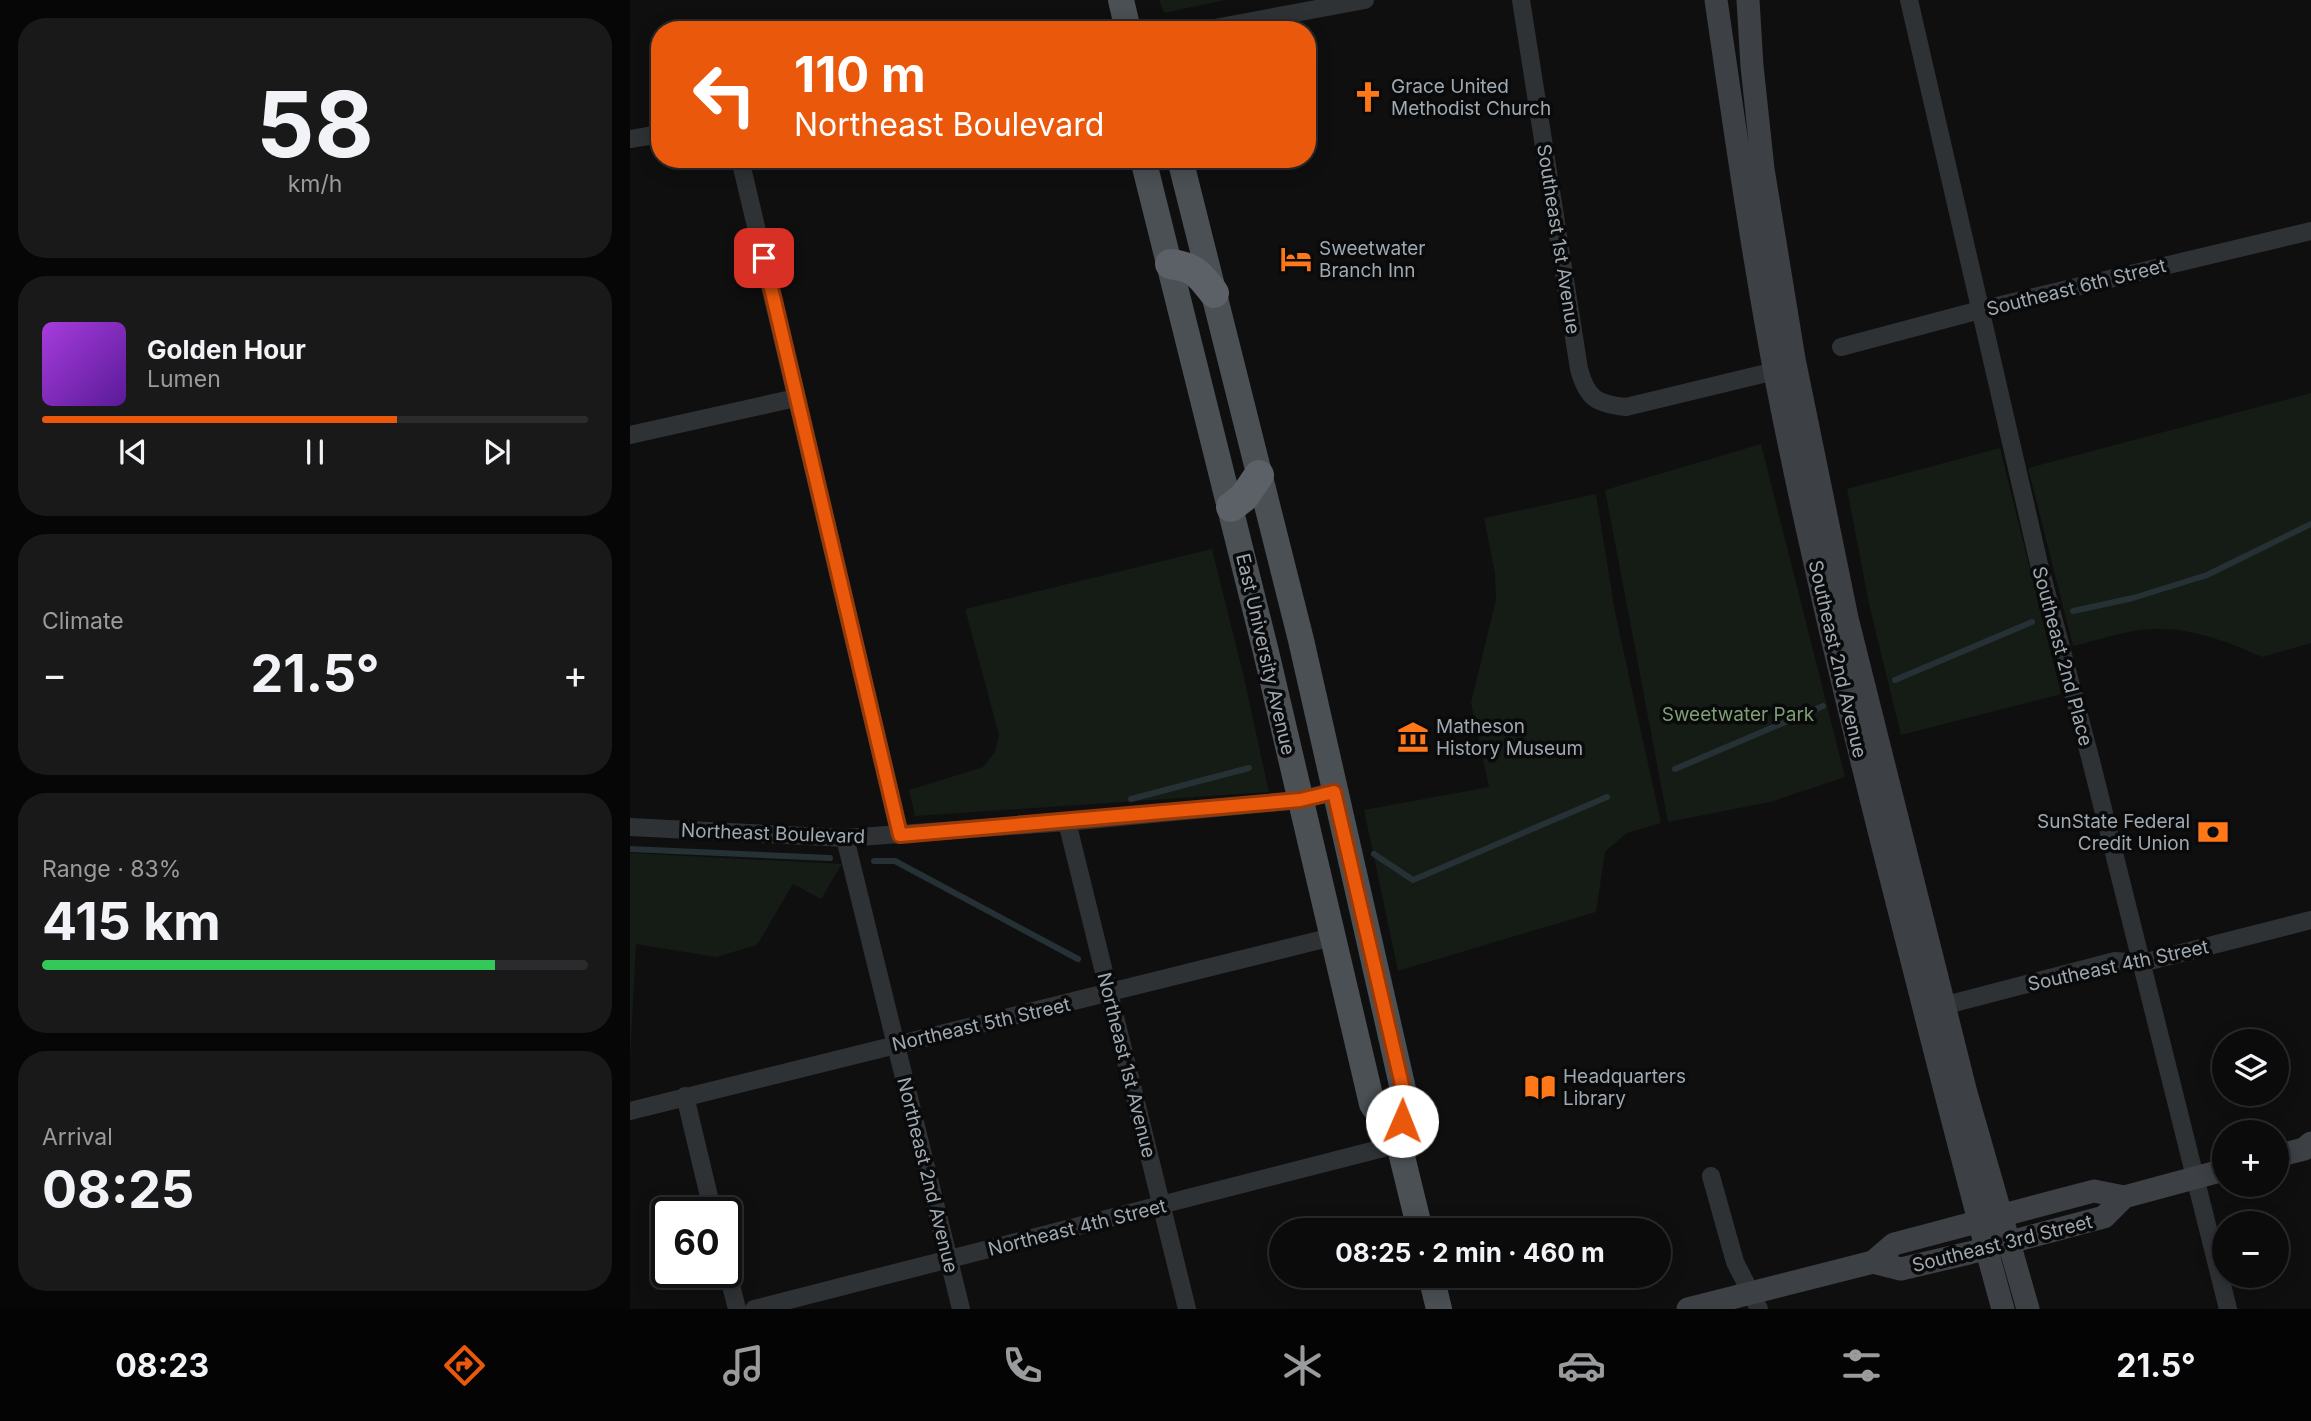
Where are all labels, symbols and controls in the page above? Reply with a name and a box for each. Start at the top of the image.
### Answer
text: 110 m [794,45,926,104]
icon: left [679,49,770,140]
text: 58 [256,69,374,179]
place label: Grace United Methodist Church [1391,75,1551,120]
church icon: Grace United Methodist Church [1351,80,1385,114]
text: Northeast Boulevard [794,105,1104,144]
street label: Southeast 1st Avenue [1532,143,1585,336]
text: km/h [288,170,342,198]
pin [734,228,794,288]
place label: Sweetwater Branch Inn [1319,237,1426,282]
icon: arrive [745,239,783,277]
hotel icon: Sweetwater Branch Inn [1279,242,1313,276]
street label: Southeast 6th Street [1984,254,2168,321]
text: Golden Hour [147,334,306,365]
text: Lumen [147,365,221,393]
icon: previous [114,433,152,471]
icon: pause [296,433,334,471]
icon: next [478,433,516,471]
street label: East University Avenue [1231,551,1300,757]
street label: Southeast 2nd Avenue [1804,558,1871,760]
street label: Southeast 2nd Place [2027,564,2098,748]
text: Climate [42,607,124,635]
text: 21.5° [250,642,380,705]
text: − [42,651,67,697]
text: + [563,651,588,697]
park label: Sweetwater Park [1662,703,1815,726]
place label: Matheson History Museum [1436,715,1583,760]
museum icon: Matheson History Museum [1396,720,1430,754]
place label: SunState Federal Credit Union [2037,810,2190,855]
bank icon: SunState Federal Credit Union [2196,815,2230,849]
street label: Northeast Boulevard [681,819,865,848]
text: Range · 83% [42,855,181,883]
text: 415 km [42,890,221,953]
street label: Southeast 4th Street [2025,935,2211,996]
street label: Northeast 1st Avenue [1092,970,1161,1160]
street label: Northeast 5th Street [890,993,1072,1056]
map controls [2212,1029,2289,1288]
button: layers [2212,1029,2289,1106]
place label: Headquarters Library [1563,1065,1686,1110]
library icon: Headquarters Library [1523,1070,1557,1104]
street label: Northeast 2nd Avenue [892,1075,963,1275]
position arrow [1365,1084,1439,1158]
button: + [2212,1120,2289,1197]
text: Arrival [42,1123,113,1151]
text: 08:25 [42,1158,194,1221]
street label: Northeast 4th Street [986,1194,1169,1261]
speed limit sign: 60 [651,1197,742,1288]
street label: Southeast 3rd Street [1910,1210,2095,1277]
button: − [2212,1211,2289,1288]
text: 08:25 · 2 min · 460 m [1335,1237,1605,1268]
icon: directions [440,1341,489,1390]
icon: music [719,1341,768,1390]
icon: phone [998,1341,1047,1390]
icon: climate [1278,1341,1327,1390]
icon: car [1557,1341,1606,1390]
icon: filters [1837,1341,1886,1390]
text: 08:23 [115,1346,209,1385]
text: 21.5° [2116,1346,2196,1385]

